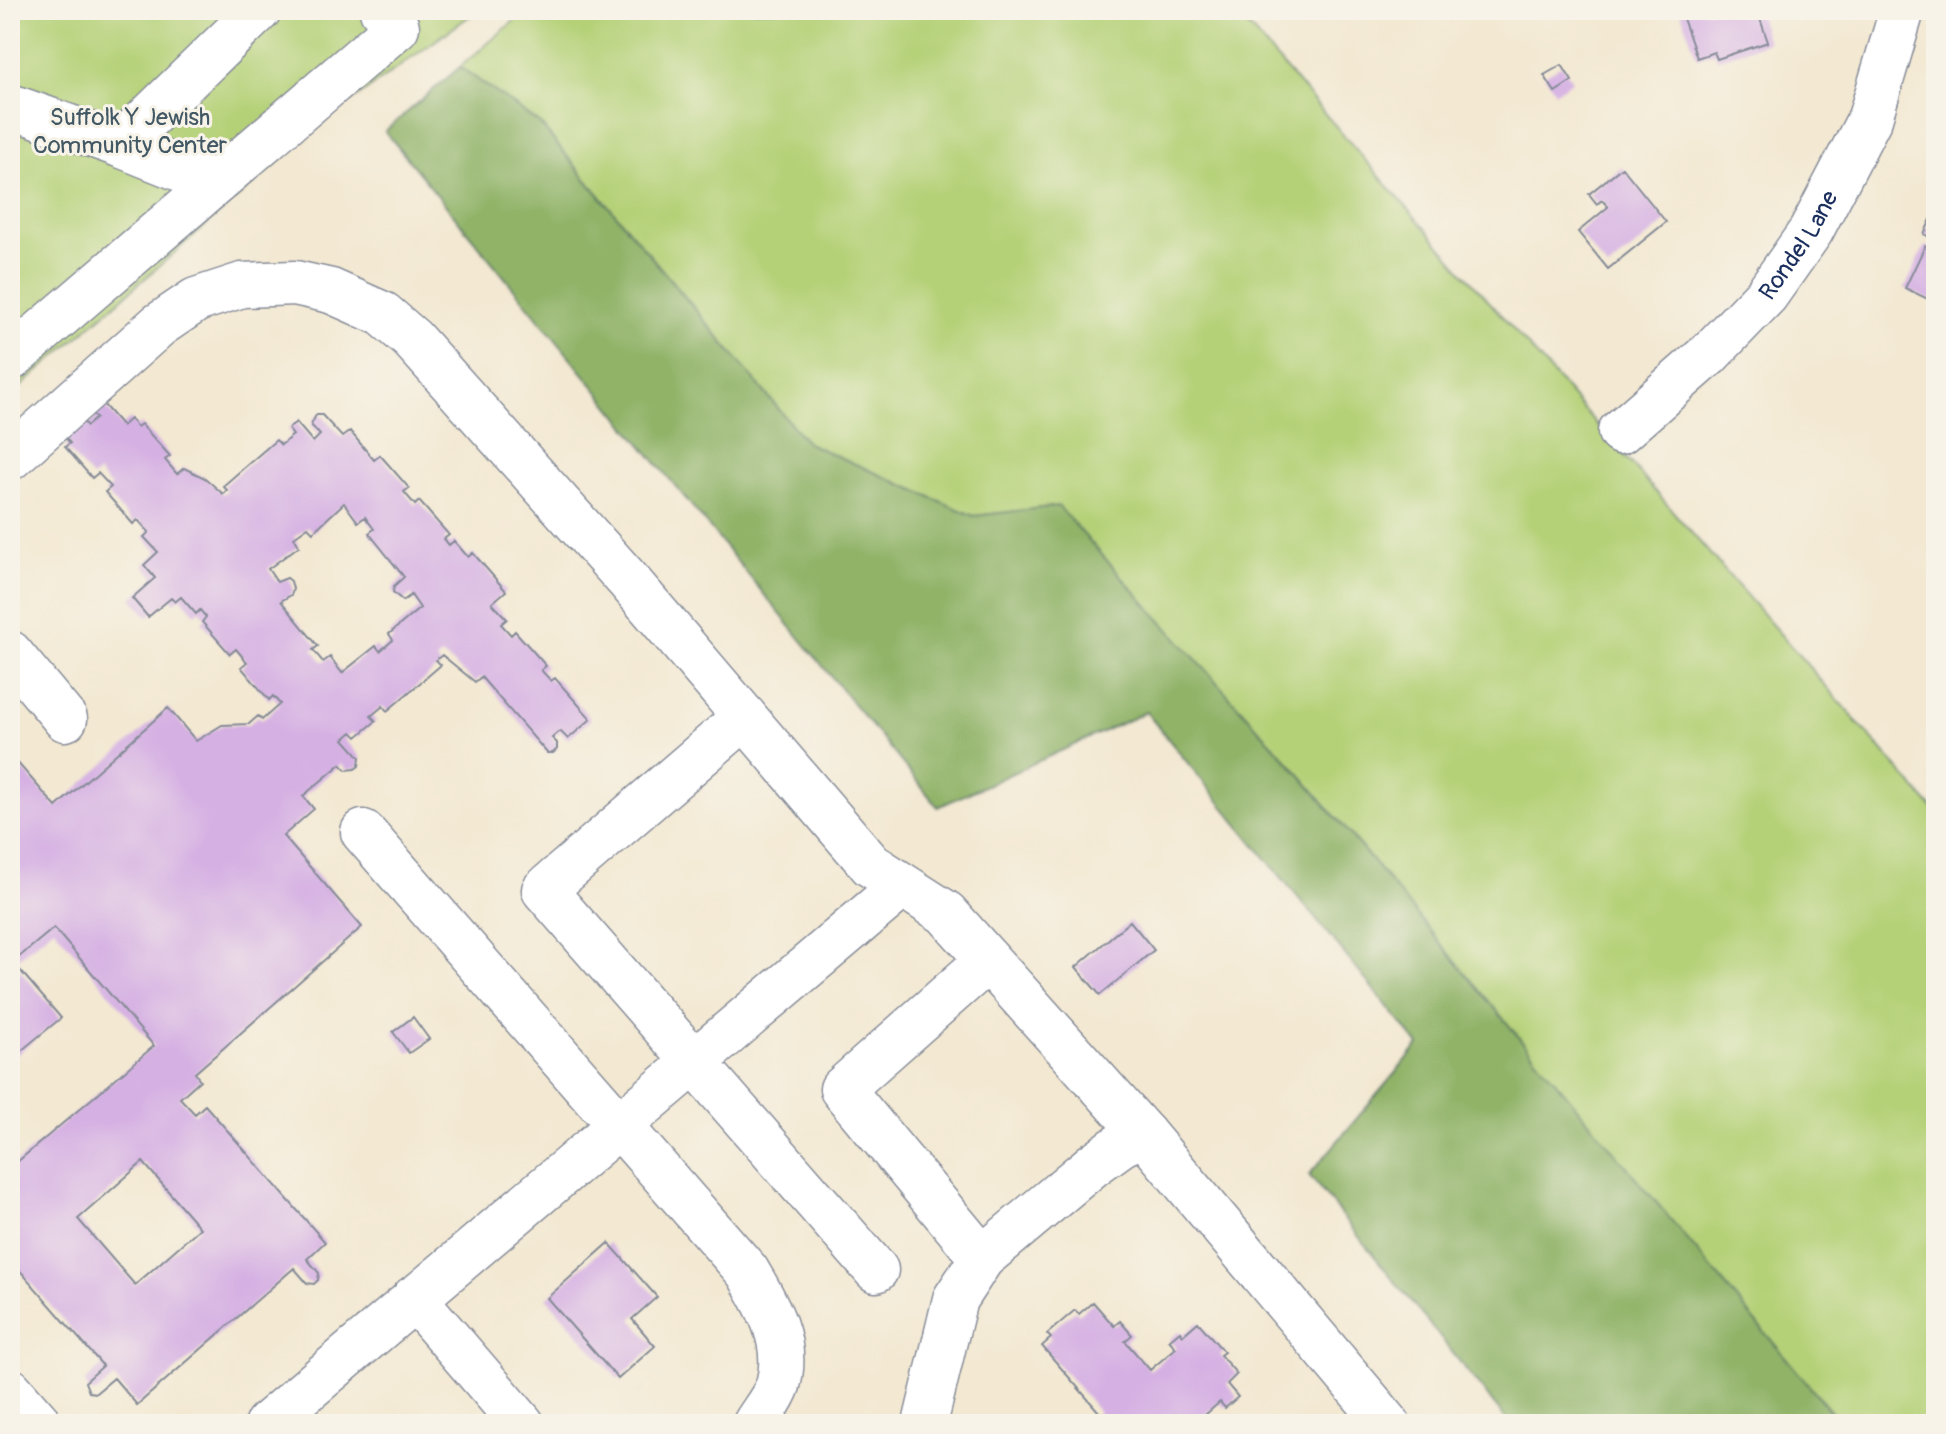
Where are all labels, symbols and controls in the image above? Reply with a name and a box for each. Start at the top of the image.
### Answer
park label: Suffolk Y Jewish Community Center [33,103,228,160]
street label: Rondel Lane [1753,186,1844,305]

